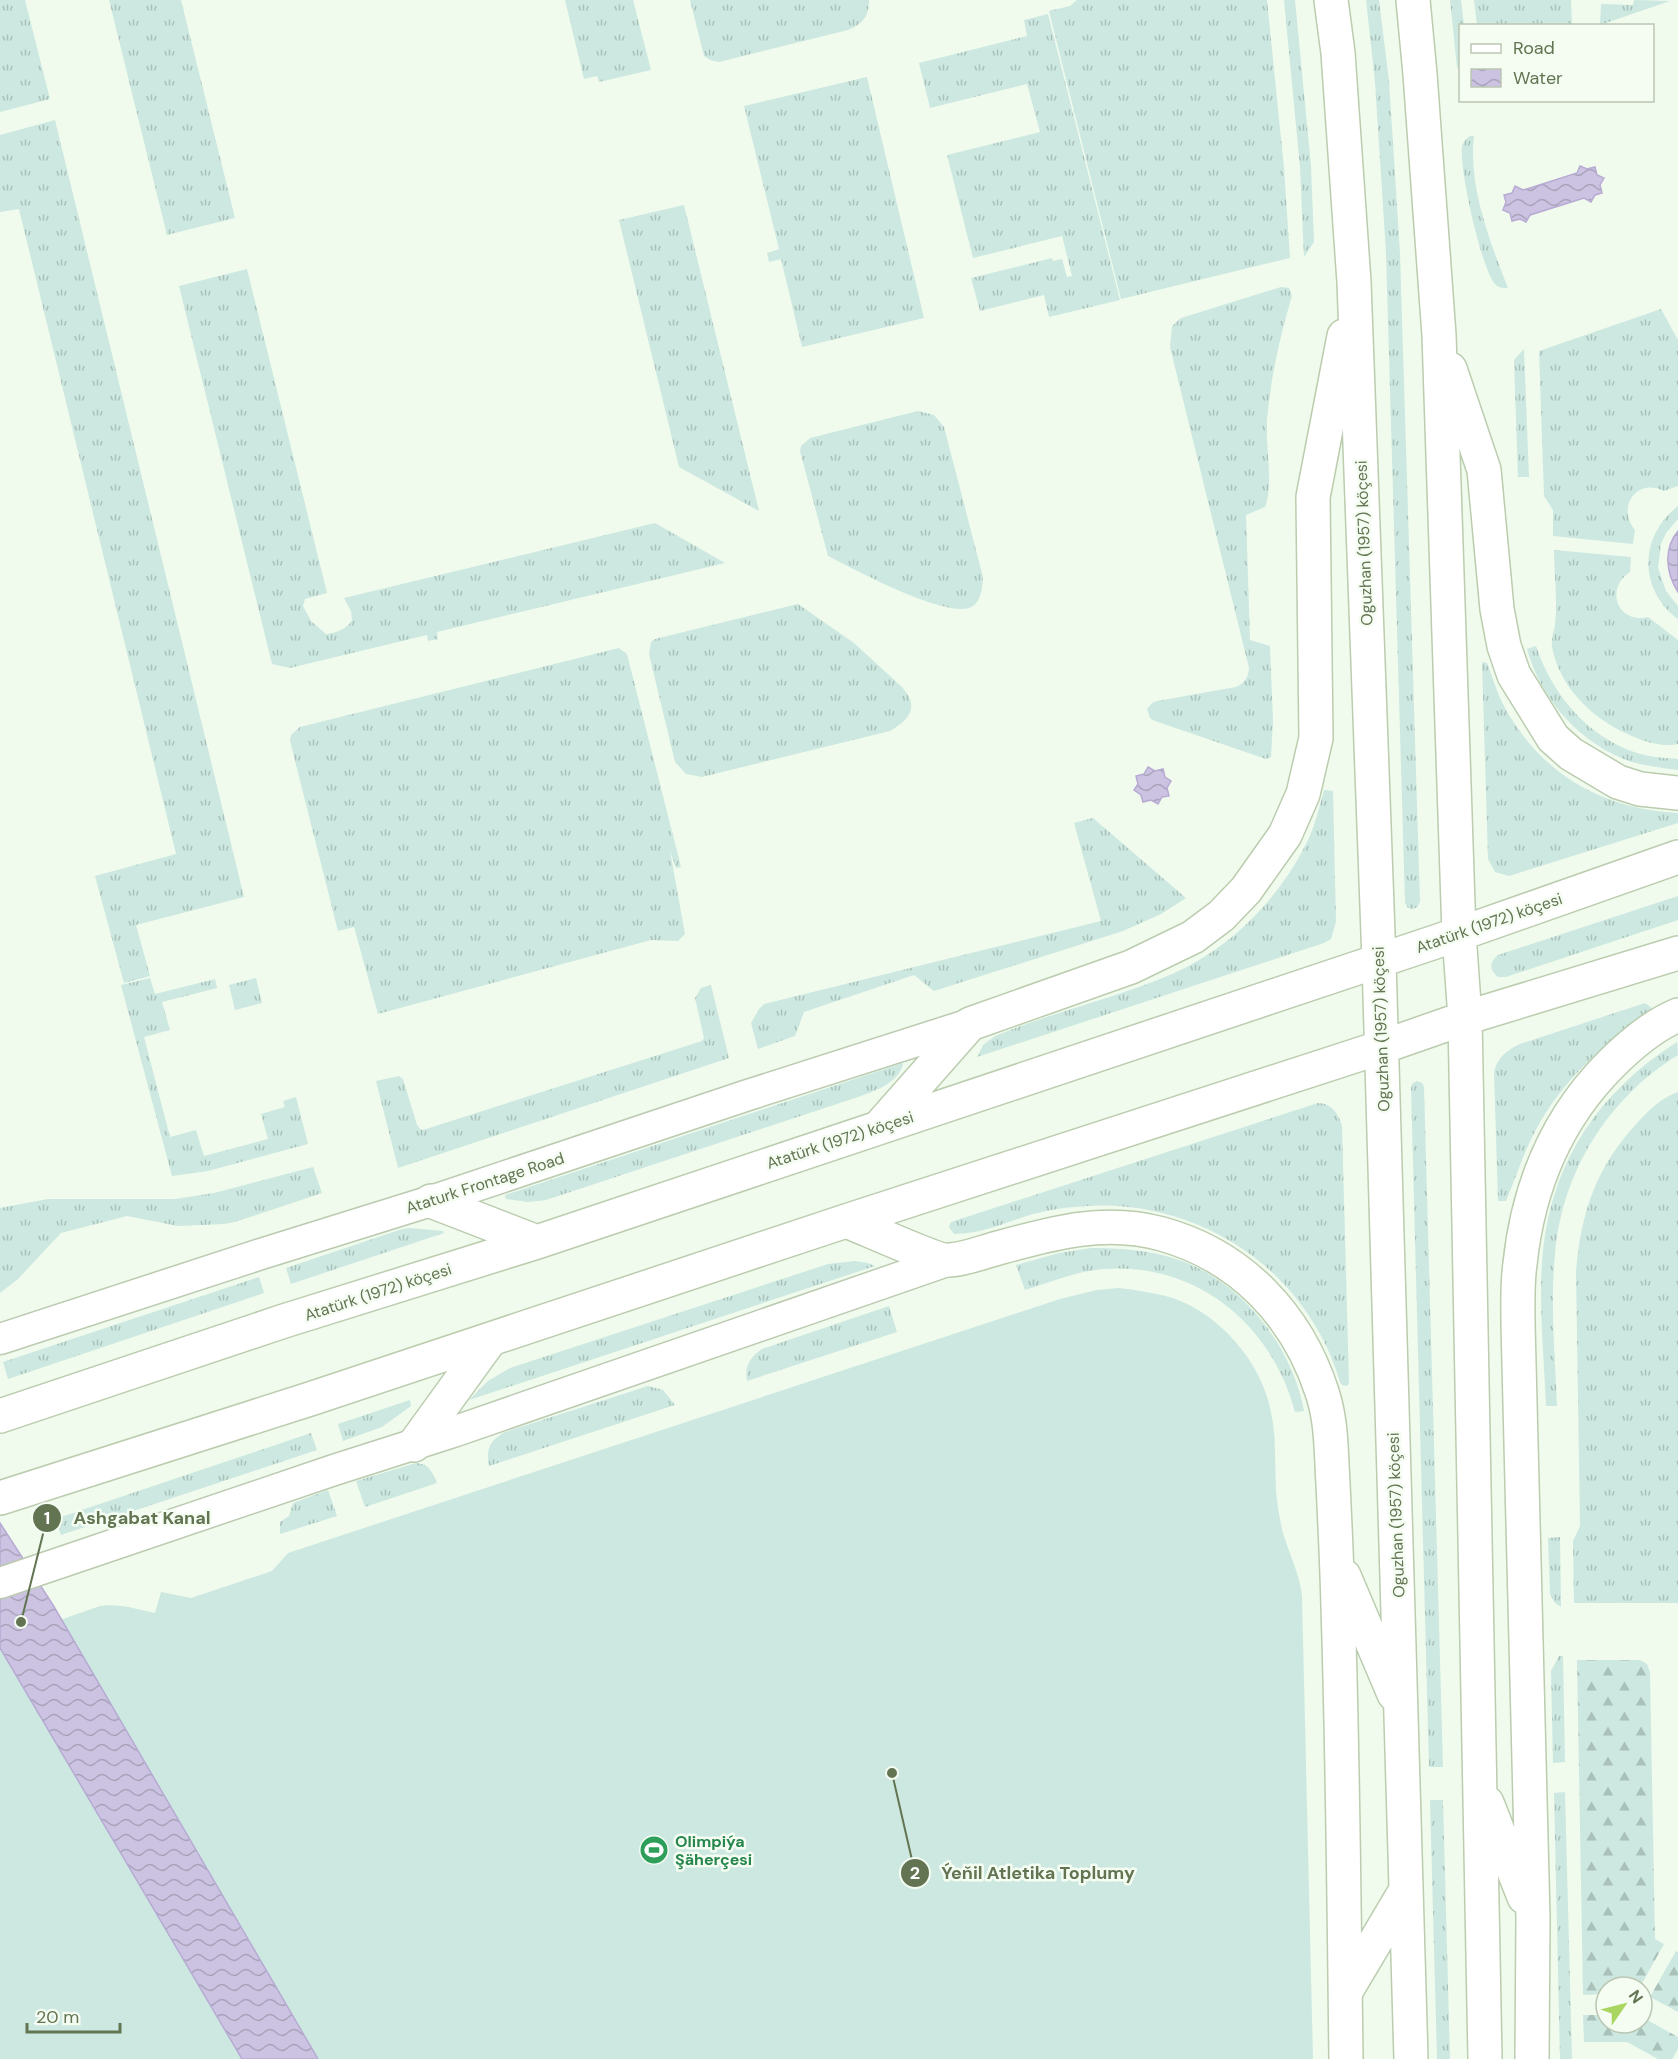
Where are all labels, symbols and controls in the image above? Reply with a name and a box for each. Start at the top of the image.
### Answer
legend [1459,24,1654,102]
text: Road [1513,36,1555,60]
text: Water [1513,66,1563,90]
street label: Oguzhan (1957) köçesi [1351,460,1377,626]
street label: Atatürk (1972) köçesi [1413,888,1565,958]
street label: Oguzhan (1957) köçesi [1368,946,1394,1112]
street label: Atatürk (1972) köçesi [764,1106,916,1174]
street label: Ataturk Frontage Road [403,1147,567,1219]
street label: Atatürk (1972) köçesi [302,1258,454,1326]
street label: Oguzhan (1957) köçesi [1383,1432,1409,1598]
callout: Ashgabat Kanal [32,1500,223,1536]
text: 1 [44,1506,50,1530]
text: Ashgabat Kanal [73,1506,211,1530]
place label: Olimpiýa Şäherçesi [675,1831,752,1870]
sports icon: Olimpiýa Şäherçesi [638,1834,670,1866]
callout: Ýeňil Atletika Toplumy [900,1855,1147,1891]
text: 2 [910,1861,920,1885]
text: Ýeňil Atletika Toplumy [941,1861,1135,1885]
north arrow [1594,1975,1654,2035]
text: N [1624,1986,1648,2007]
scale bar [27,1996,120,2034]
text: 20 m [36,2005,79,2029]

